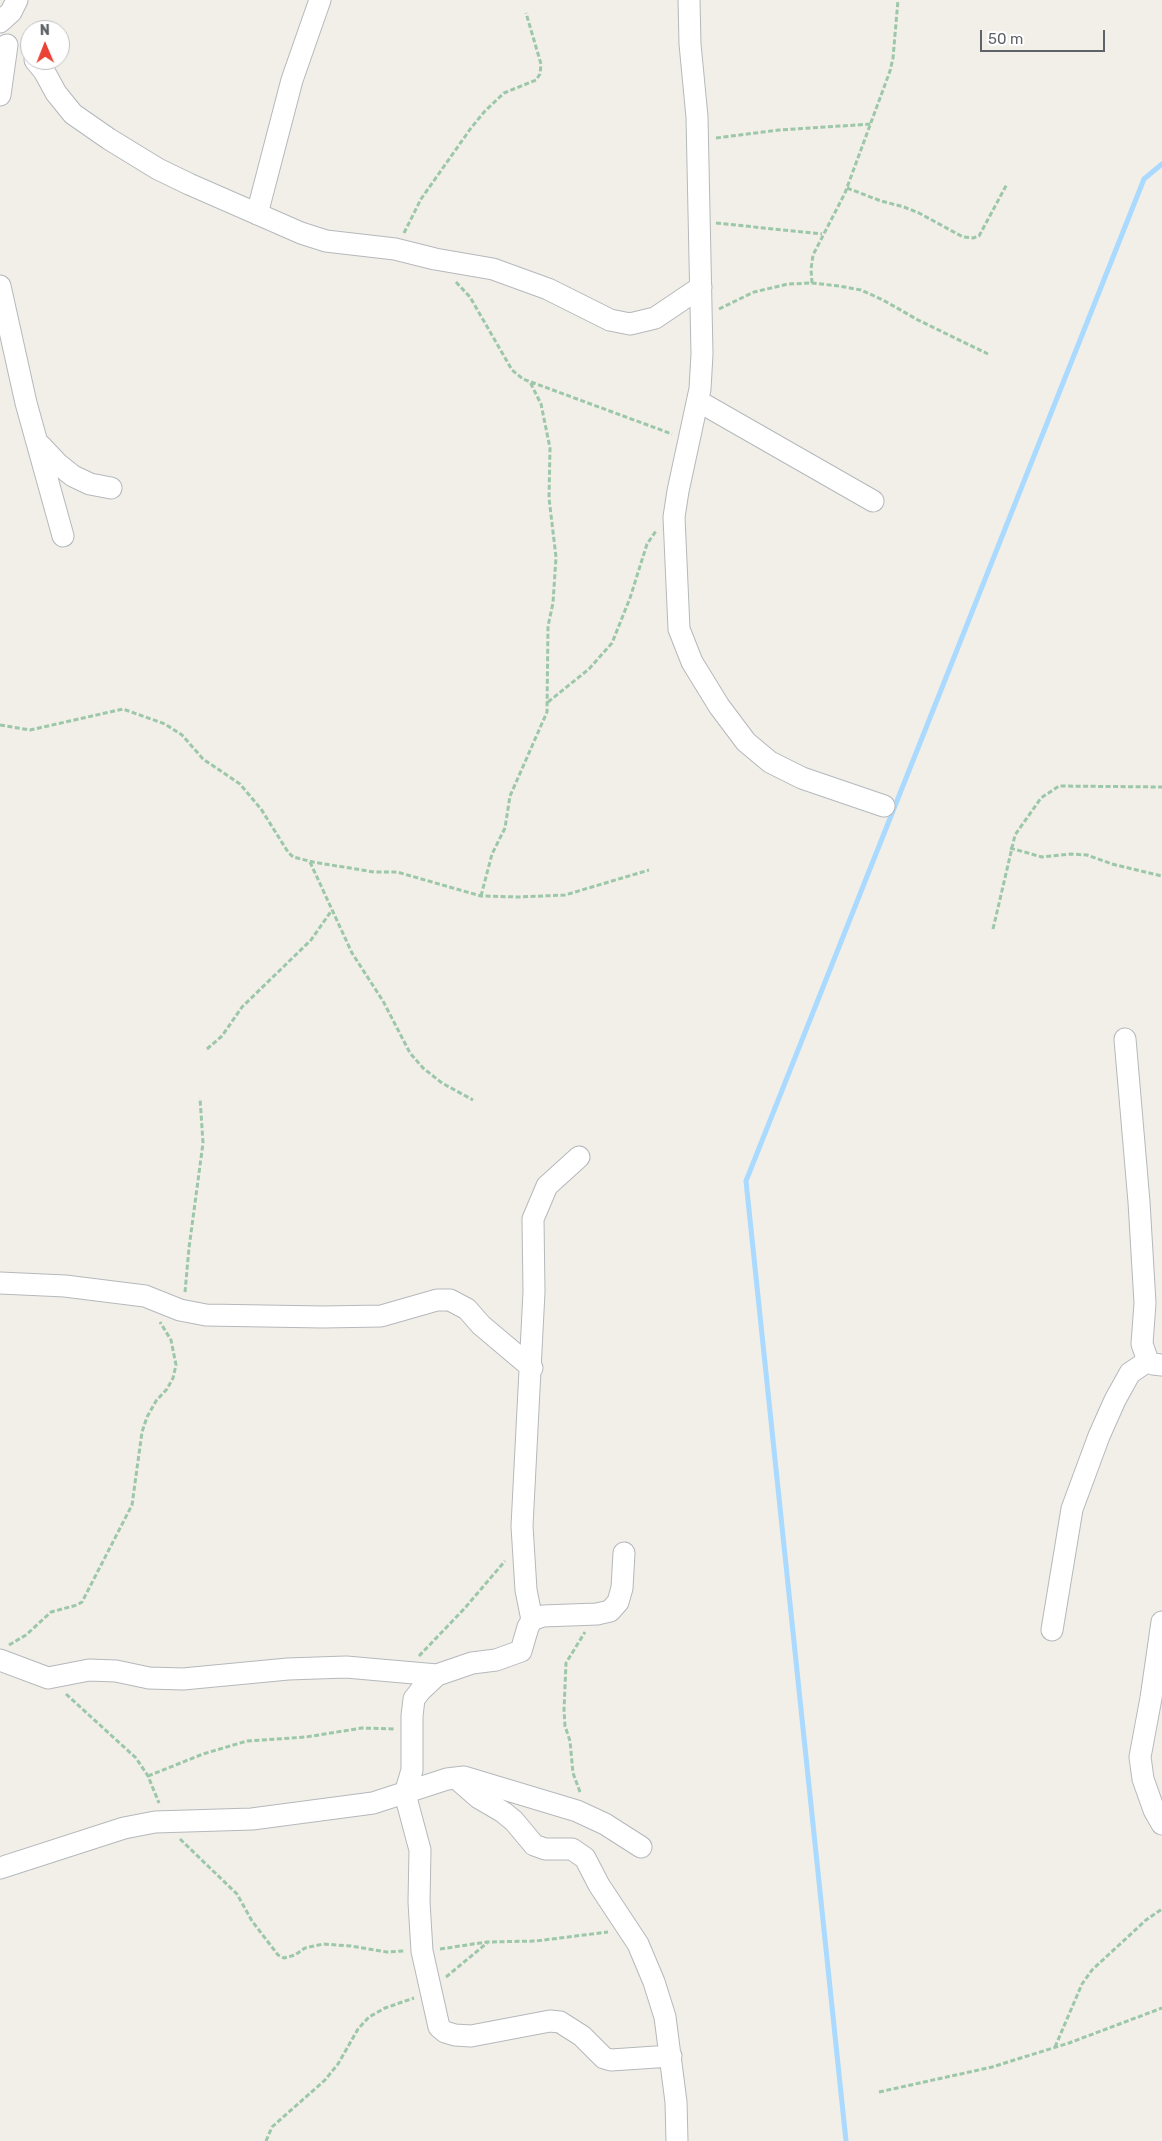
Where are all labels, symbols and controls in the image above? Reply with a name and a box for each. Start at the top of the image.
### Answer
north arrow [20,20,70,70]
scale bar [982,20,1107,52]
text: N [40,22,50,39]
text: 50 m [988,30,1023,48]

